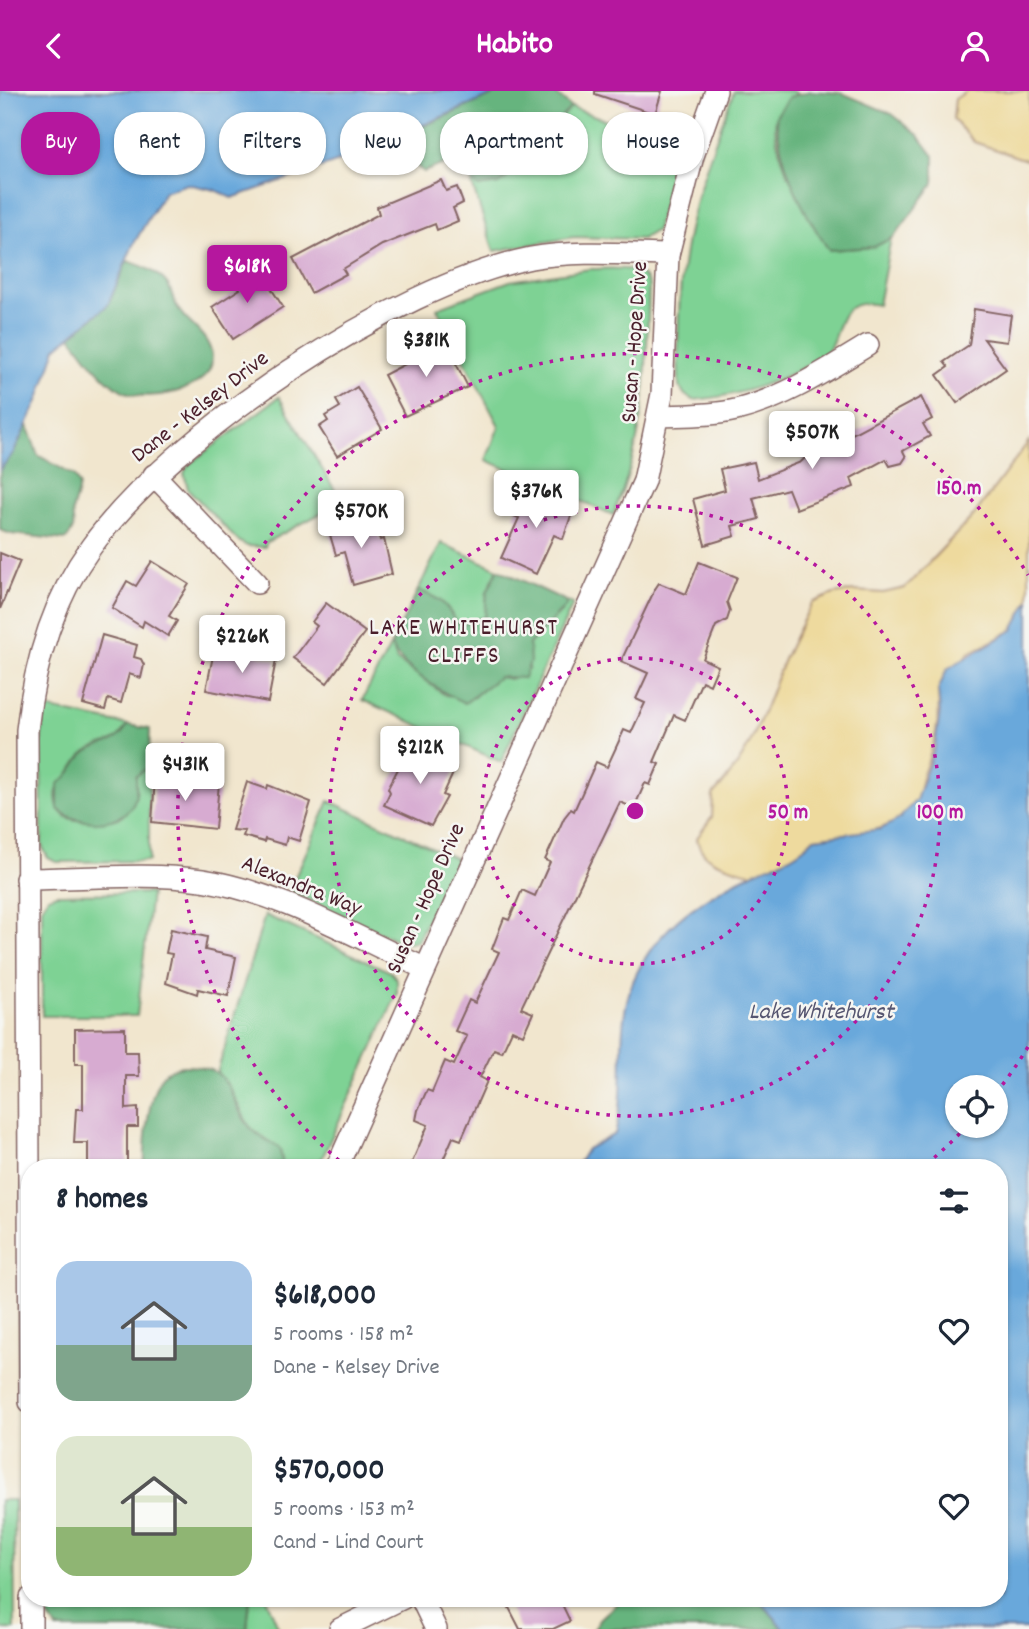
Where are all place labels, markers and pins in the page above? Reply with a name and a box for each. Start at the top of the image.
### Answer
pin: $618K [198,245,296,305]
pin: $381K [377,320,475,379]
pin: $507K [763,411,861,471]
pin: $376K [487,471,585,530]
pin: $570K [312,491,410,550]
pin: $226K [193,615,291,675]
pin: $212K [371,727,469,786]
pin: $431K [136,743,234,803]
centre of rings [623,799,647,823]

